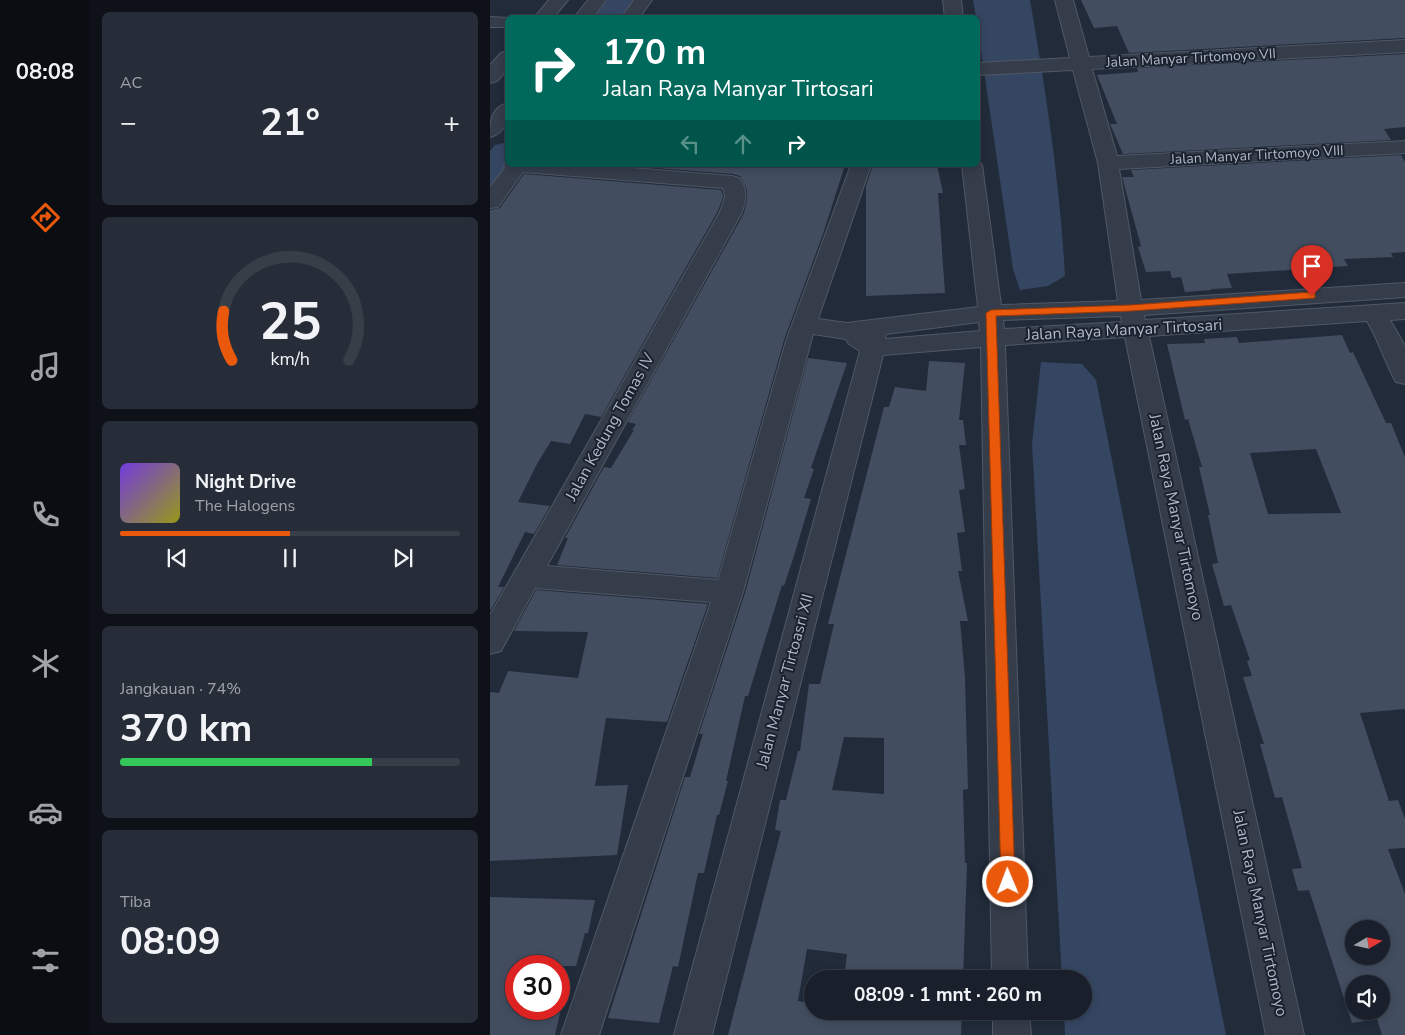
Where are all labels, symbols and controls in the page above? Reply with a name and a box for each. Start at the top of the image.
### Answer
text: 170 m [603,29,706,76]
icon: right [520,35,585,100]
street label: Jalan Manyar Tirtomoyo VII [1105,44,1276,72]
text: 08:08 [16,57,74,87]
text: AC [120,72,142,94]
text: Jalan Raya Manyar Tirtosari [603,74,874,104]
text: 21° [260,97,320,148]
text: − [120,104,137,142]
text: + [443,104,460,142]
icon: left [676,130,704,158]
icon: ahead [729,130,757,158]
icon: right [782,130,810,158]
street label: Jalan Manyar Tirtomoyo VIII [1169,141,1344,169]
icon: directions [28,200,63,235]
pin [1291,245,1333,296]
icon: arrive [1298,252,1326,280]
text: 25 [259,286,321,357]
street label: Jalan Raya Manyar Tirtosari [1024,314,1223,346]
text: km/h [270,347,310,371]
street label: Jalan Kedung Tomas IV [560,348,660,506]
icon: music [28,349,63,384]
street label: Jalan Raya Manyar Tirtomoyo [1143,411,1209,622]
text: Night Drive [195,469,296,495]
text: The Halogens [195,495,295,517]
icon: phone [28,497,63,532]
icon: previous [163,544,191,572]
icon: pause [276,544,304,572]
icon: next [389,544,417,572]
street label: Jalan Manyar Tirtoasri XII [751,591,819,772]
icon: climate [28,646,63,681]
text: Jangkauan · 74% [120,678,241,700]
text: 370 km [120,703,252,754]
icon: car [28,795,63,830]
street label: Jalan Raya Manyar Tirtomoyo [1227,807,1293,1018]
position arrow [981,855,1033,907]
text: Tiba [120,891,151,913]
text: 08:09 [120,916,221,967]
north arrow [1345,920,1390,965]
map controls [1345,920,1390,1020]
icon: filters [28,943,63,978]
speed limit sign: 30 [505,955,570,1020]
button: sound [1345,975,1390,1020]
text: 08:09 · 1 mnt · 260 m [854,982,1042,1008]

